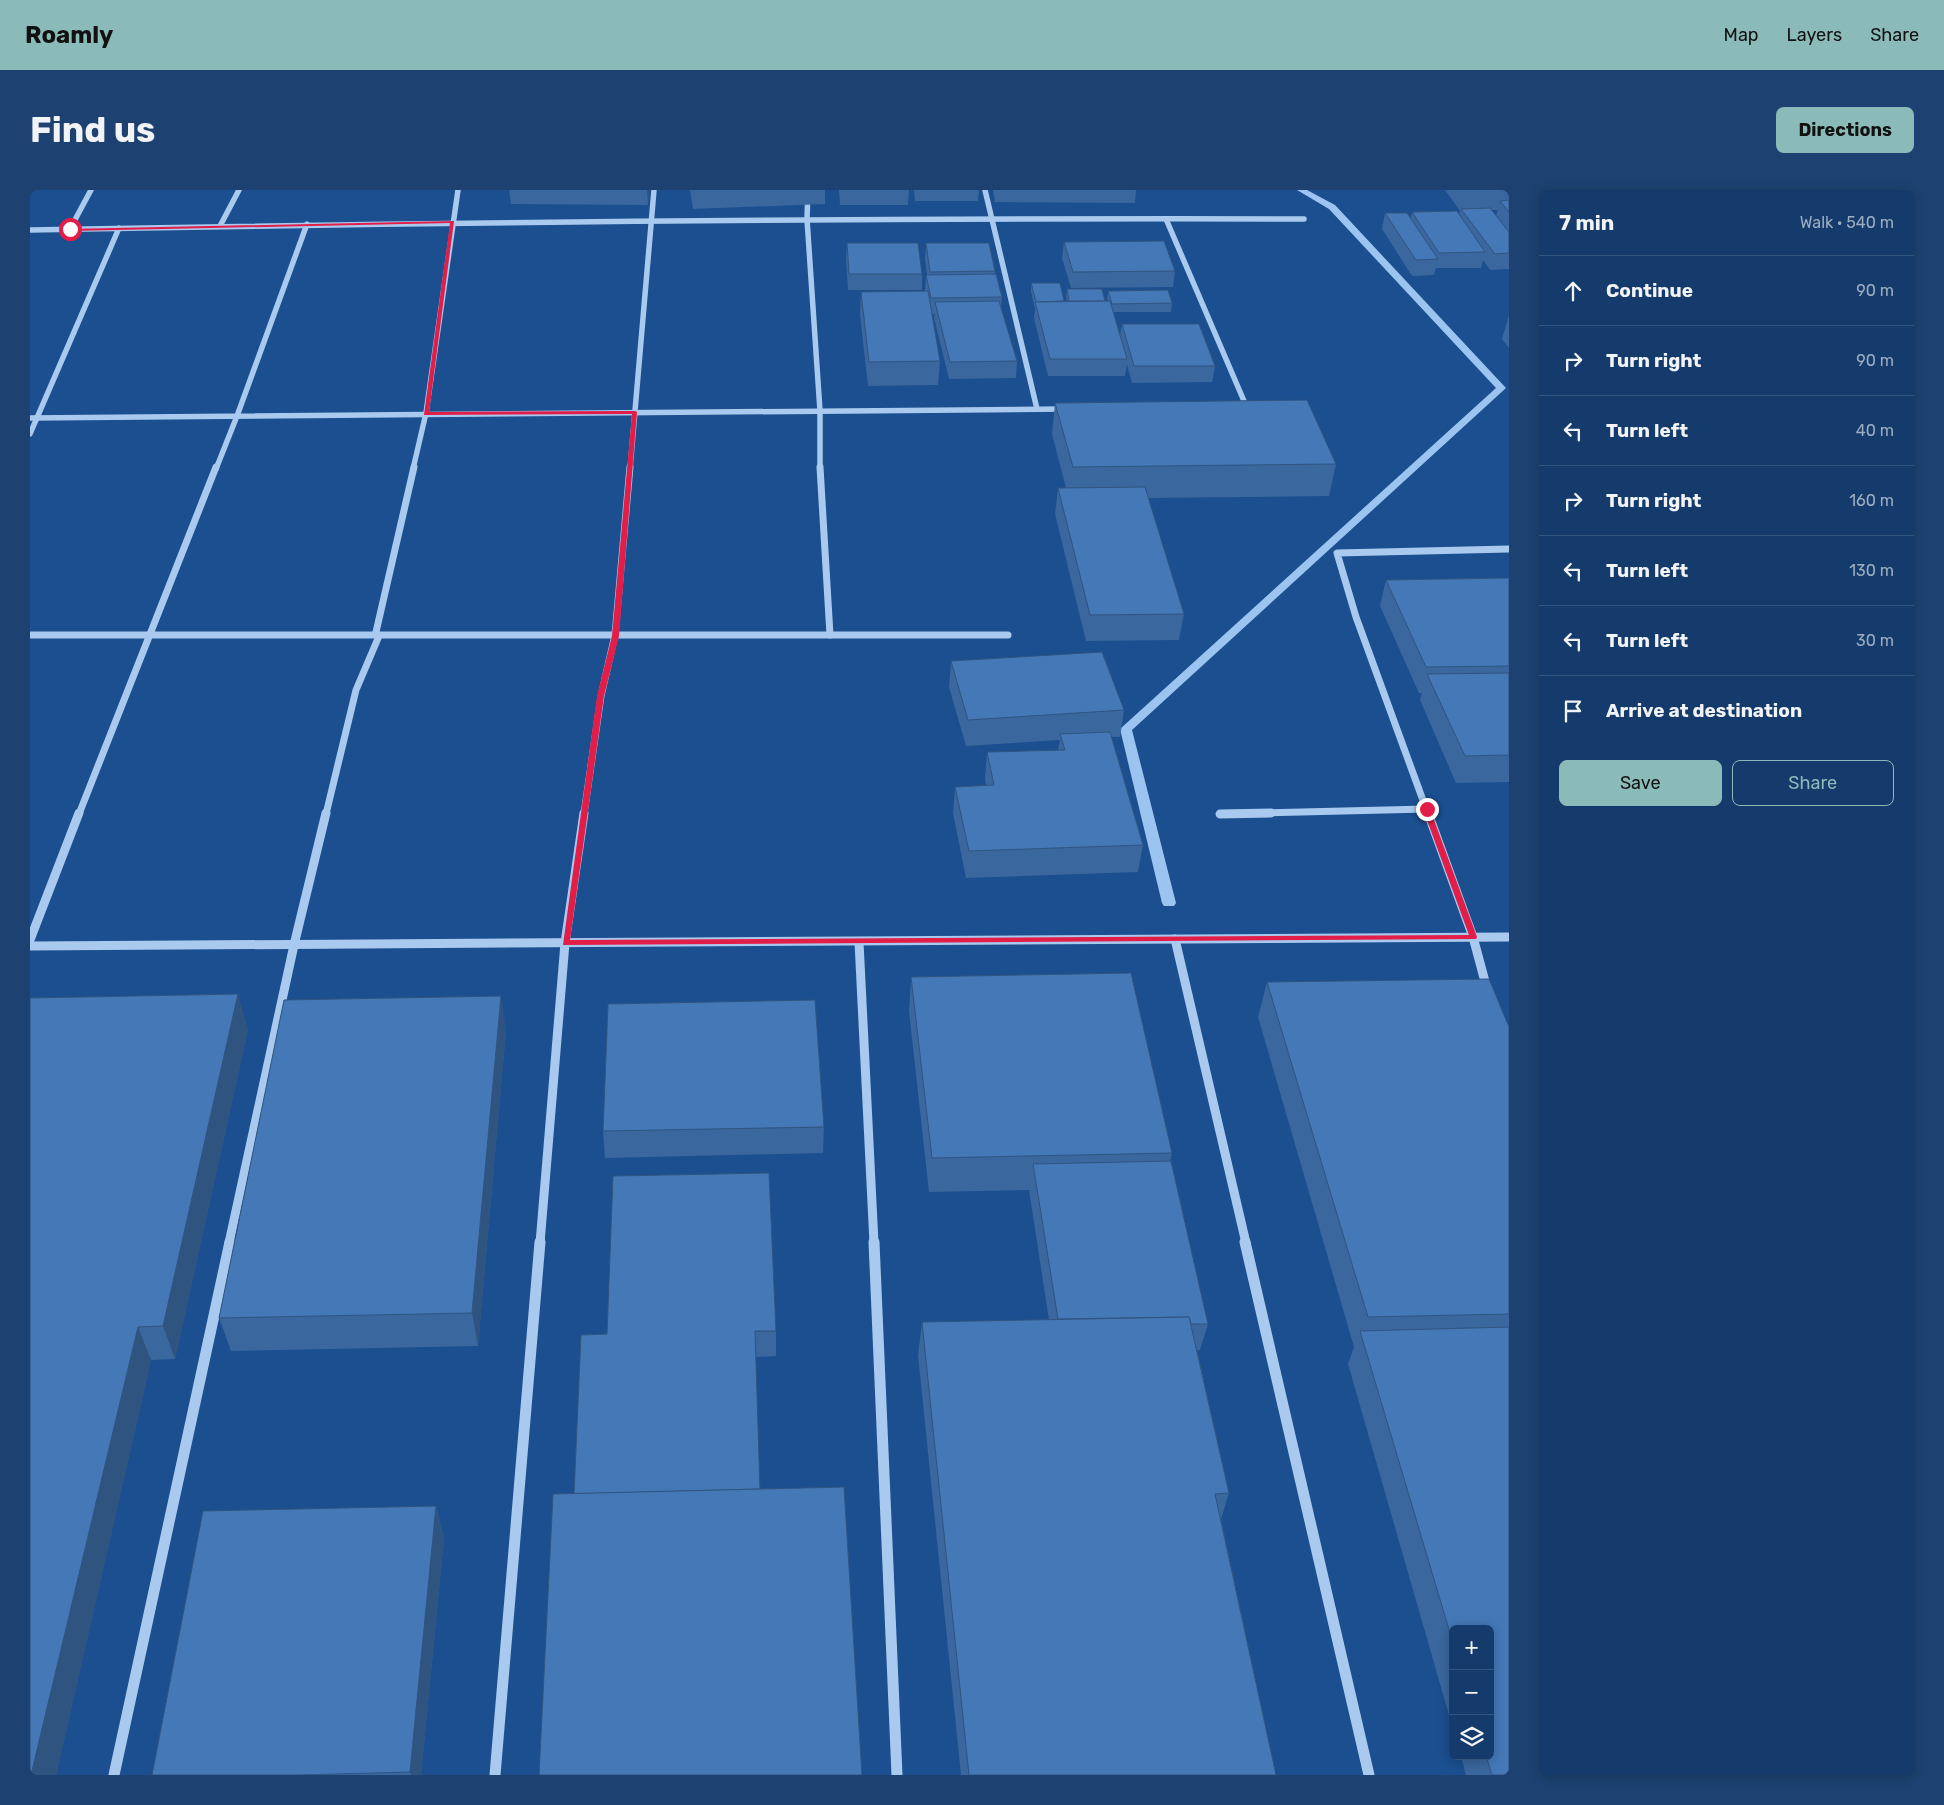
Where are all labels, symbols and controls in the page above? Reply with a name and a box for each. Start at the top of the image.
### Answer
text: Roamly [25,21,113,49]
text: Map [1724,24,1759,46]
text: Layers [1787,24,1842,46]
text: Share [1870,24,1919,46]
button: Directions [1776,107,1914,153]
text: Find us [30,109,155,151]
text: 7 min [1559,210,1614,235]
text: Walk · 540 m [1800,213,1894,232]
route start [59,218,82,241]
icon: ahead [1559,277,1587,305]
text: Continue [1606,279,1693,302]
text: 90 m [1856,281,1894,300]
icon: right [1559,347,1587,375]
text: Turn right [1606,349,1701,372]
text: 90 m [1856,351,1894,370]
icon: left [1559,417,1587,445]
text: Turn left [1606,419,1688,442]
text: 40 m [1856,421,1894,440]
icon: right [1559,487,1587,515]
text: Turn right [1606,489,1701,512]
text: 160 m [1849,491,1894,510]
icon: left [1559,557,1587,585]
text: Turn left [1606,559,1688,582]
text: 130 m [1849,561,1894,580]
icon: left [1559,627,1587,655]
text: Turn left [1606,629,1688,652]
text: 30 m [1856,631,1894,650]
icon: arrive [1559,697,1587,725]
text: Arrive at destination [1606,699,1802,722]
button: Save [1559,760,1722,806]
button: Share [1732,760,1894,806]
route end [1416,798,1439,821]
map controls [1449,1625,1494,1760]
button: + [1449,1625,1494,1670]
button: − [1449,1670,1494,1715]
button: layers [1449,1715,1494,1760]

